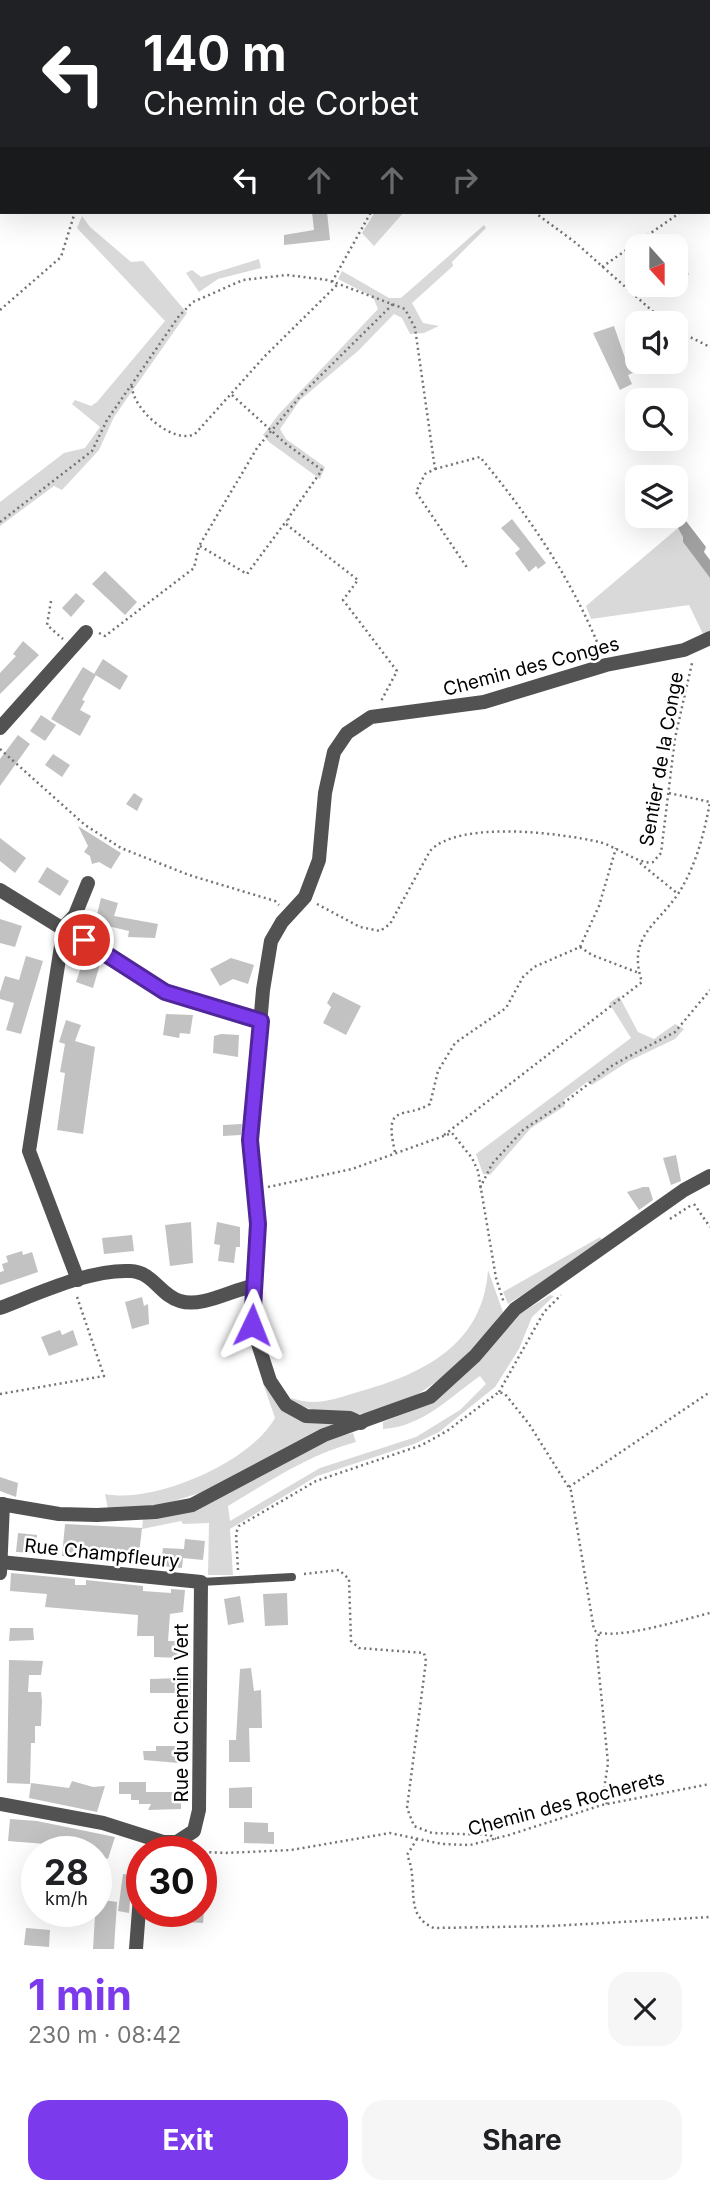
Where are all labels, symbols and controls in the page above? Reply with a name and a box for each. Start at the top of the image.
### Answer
text: 140 m [143,24,287,83]
icon: left [28,28,119,119]
text: Chemin de Corbet [143,84,419,123]
icon: left [227,161,265,199]
icon: ahead [300,161,338,199]
icon: ahead [373,161,411,199]
icon: right [446,161,484,199]
north arrow [625,234,688,298]
map controls [625,234,688,528]
button: sound [625,311,688,374]
button: search [625,388,688,451]
button: layers [625,465,688,528]
street label: Chemin des Conges [441,632,622,701]
street label: Sentier de la Conge [635,670,688,848]
pin [54,910,114,970]
icon: arrive [65,921,103,959]
position arrow [215,1288,289,1362]
street label: Rue Champfleury [23,1534,181,1573]
street label: Rue du Chemin Vert [170,1624,193,1803]
street label: Chemin des Rocherets [465,1766,667,1841]
speed limit sign: 30 [126,1836,217,1927]
text: 28 [44,1851,89,1893]
text: km/h [45,1888,88,1909]
text: 1 min [28,1969,132,2020]
button: close [608,1972,682,2046]
text: 230 m · 08:42 [28,2021,181,2049]
button: Exit [28,2100,348,2180]
button: Share [362,2100,682,2180]

